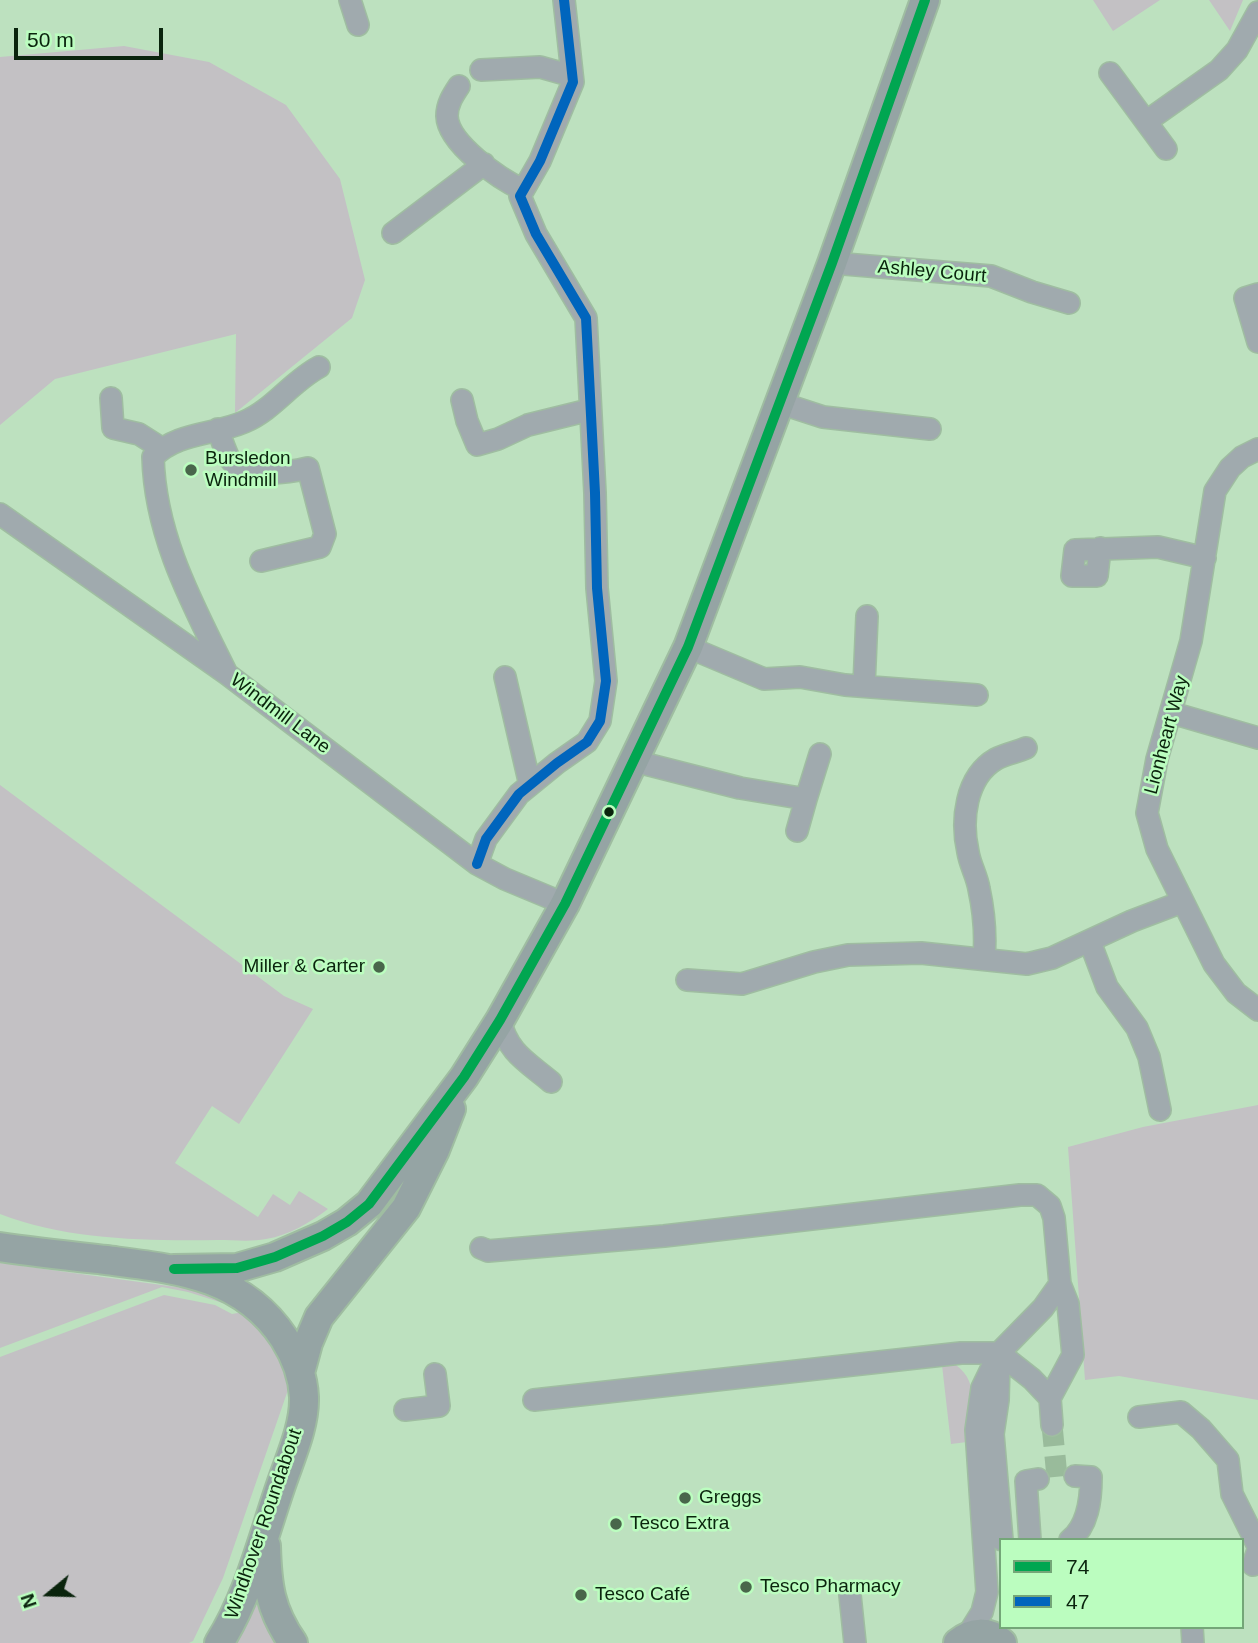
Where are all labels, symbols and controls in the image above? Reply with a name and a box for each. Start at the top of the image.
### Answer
scale bar [18,14,166,58]
text: 50 m [27,28,74,51]
street label: Ashley Court [877,256,987,288]
place label: Bursledon Windmill [205,448,291,492]
marker: Bursledon Windmill [183,462,199,478]
street label: Windmill Lane [225,669,335,759]
street label: Lionheart Way [1140,673,1194,797]
unlabelled marker [602,805,616,819]
place label: Miller & Carter [244,956,365,978]
marker: Miller & Carter [371,959,387,975]
street label: Windhover Roundabout [221,1426,307,1622]
place label: Greggs [699,1487,761,1509]
marker: Greggs [677,1490,693,1506]
place label: Tesco Extra [630,1513,729,1535]
marker: Tesco Extra [608,1516,624,1532]
legend [999,1538,1244,1629]
text: 74 [1066,1555,1089,1578]
north arrow [14,1559,84,1629]
place label: Tesco Pharmacy [760,1576,900,1598]
marker: Tesco Pharmacy [738,1579,754,1595]
place label: Tesco Café [595,1584,690,1606]
marker: Tesco Café [573,1587,589,1603]
text: 47 [1066,1590,1089,1613]
text: N [17,1591,41,1611]

